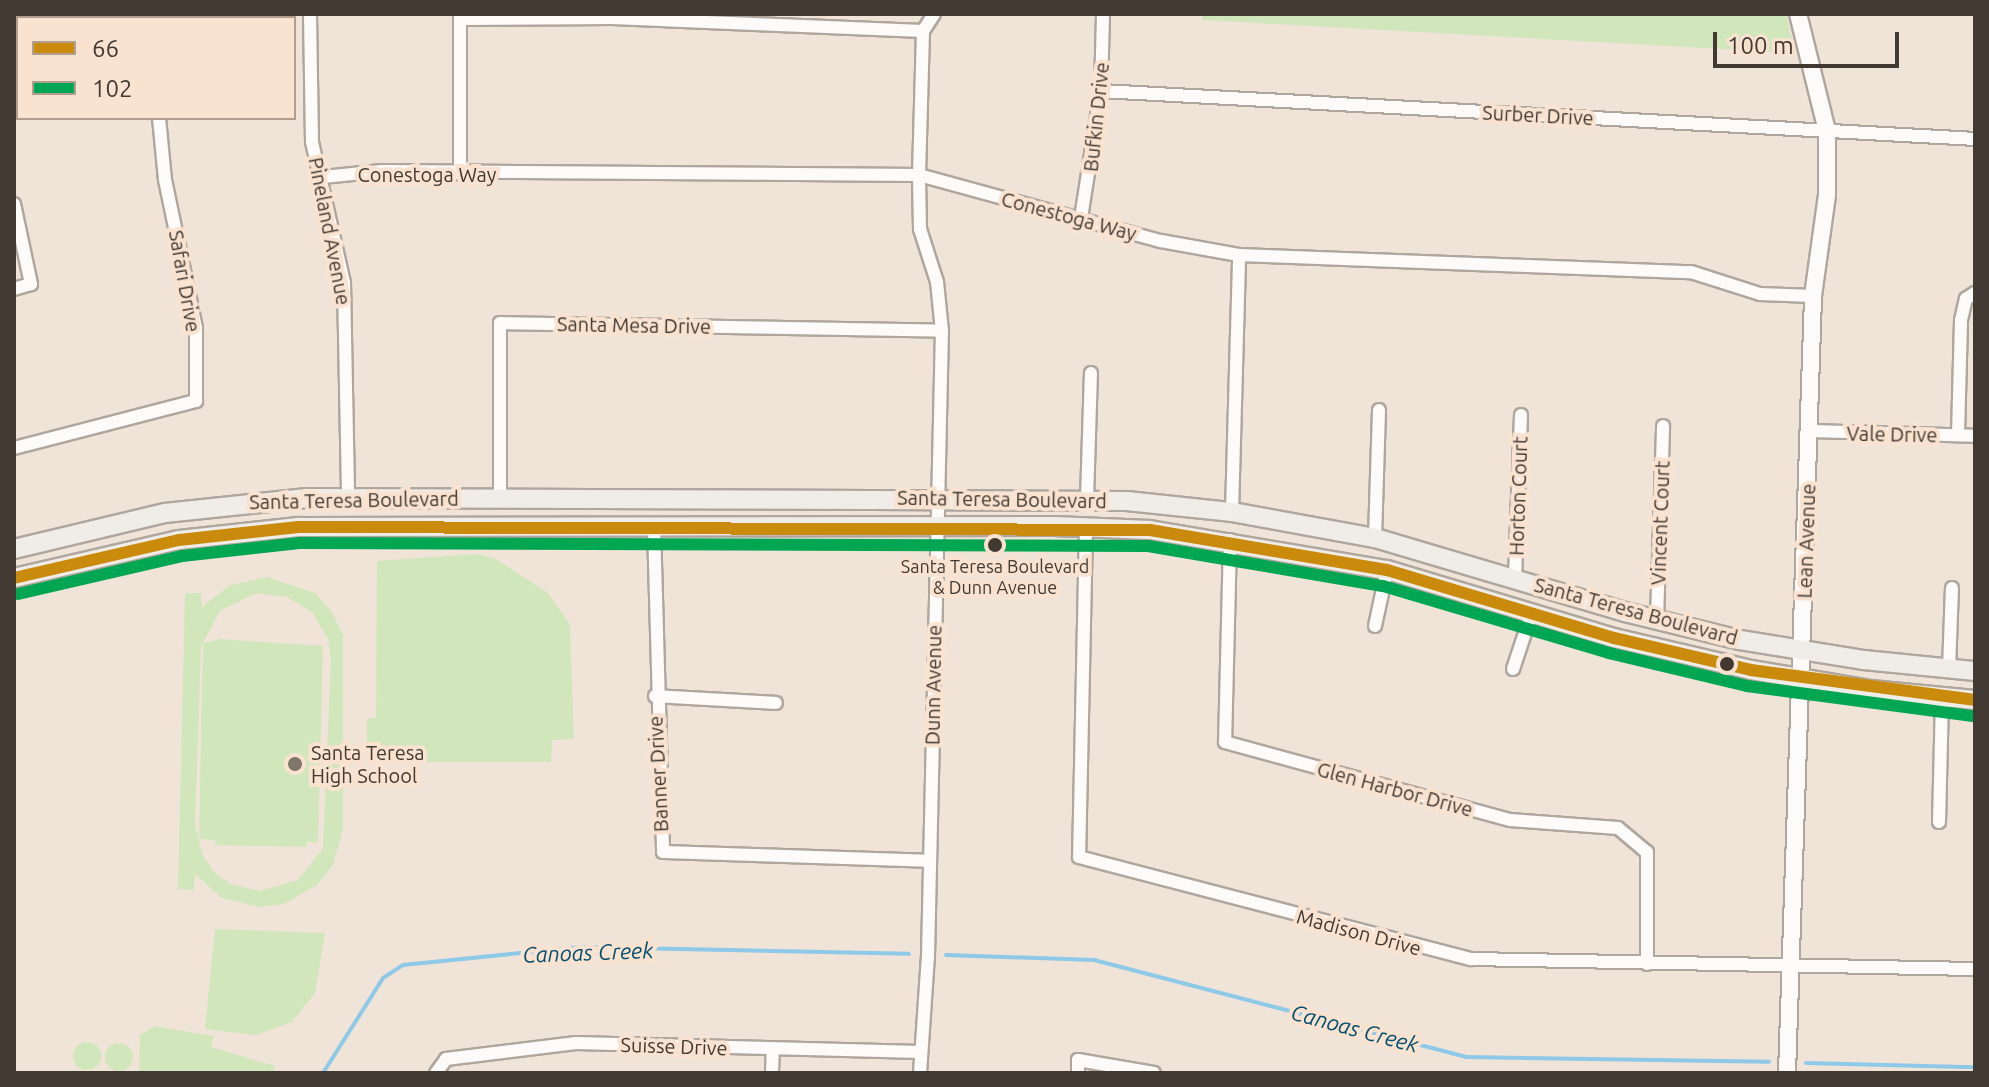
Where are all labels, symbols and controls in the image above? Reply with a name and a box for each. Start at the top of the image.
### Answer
legend [16,16,296,120]
scale bar [1717,16,1903,66]
text: 100 m [1727,32,1794,59]
text: 66 [92,35,119,62]
street label: Bufkin Drive [1078,61,1114,173]
text: 102 [92,75,133,102]
street label: Surber Drive [1482,100,1594,130]
street label: Pineland Avenue [304,155,356,307]
street label: Conestoga Way [358,162,496,186]
street label: Conestoga Way [999,186,1139,246]
street label: Safari Drive [164,228,206,334]
street label: Santa Mesa Drive [557,312,711,338]
street label: Vale Drive [1846,421,1938,447]
street label: Horton Court [1504,436,1532,556]
street label: Vincent Court [1646,460,1674,586]
street label: Lean Avenue [1792,483,1820,599]
street label: Santa Teresa Boulevard [897,485,1107,513]
street label: Santa Teresa Boulevard [249,486,459,514]
marker: Santa Teresa Boulevard & Dunn Avenue [987,537,1003,553]
place label: Santa Teresa Boulevard & Dunn Avenue [901,556,1089,598]
street label: Santa Teresa Boulevard [1532,572,1740,650]
street label: Dunn Avenue [920,625,946,745]
unlabelled marker [1719,656,1735,672]
street label: Banner Drive [643,715,673,833]
place label: Santa Teresa High School [311,740,425,787]
marker: Santa Teresa High School [286,755,304,773]
street label: Glen Harbor Drive [1315,757,1475,821]
street label: Madison Drive [1294,904,1424,960]
water label: Canoas Creek [522,937,654,967]
water label: Canoas Creek [1288,998,1422,1058]
street label: Suisse Drive [620,1032,728,1060]

